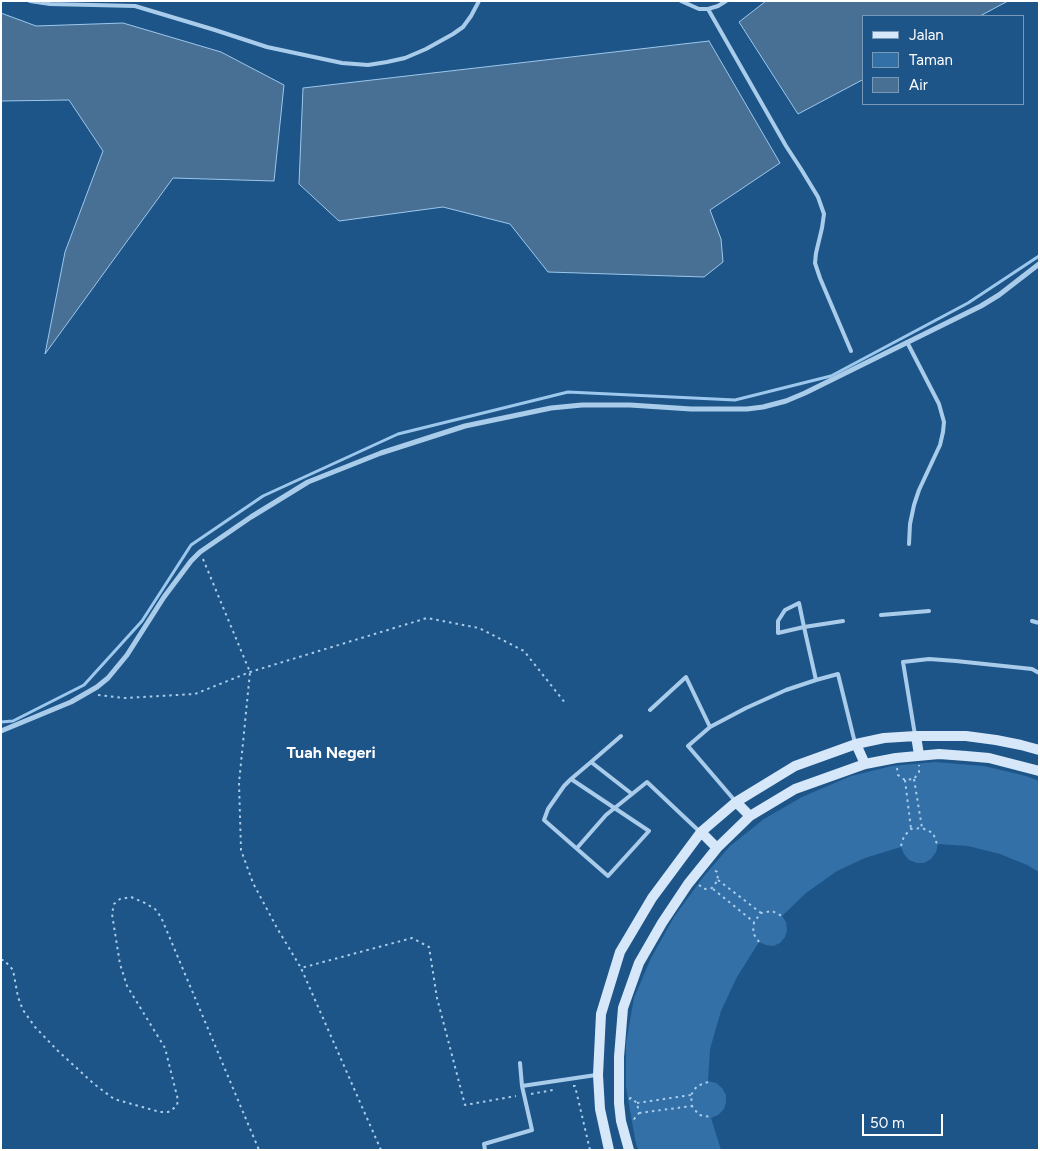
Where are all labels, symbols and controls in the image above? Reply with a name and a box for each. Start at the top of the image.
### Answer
legend [862,15,1025,105]
text: Jalan [909,26,944,44]
text: Taman [909,51,953,69]
text: Air [909,76,928,94]
district label: Tuah Negeri [286,743,376,763]
scale bar [865,1104,946,1136]
text: 50 m [870,1114,905,1132]

